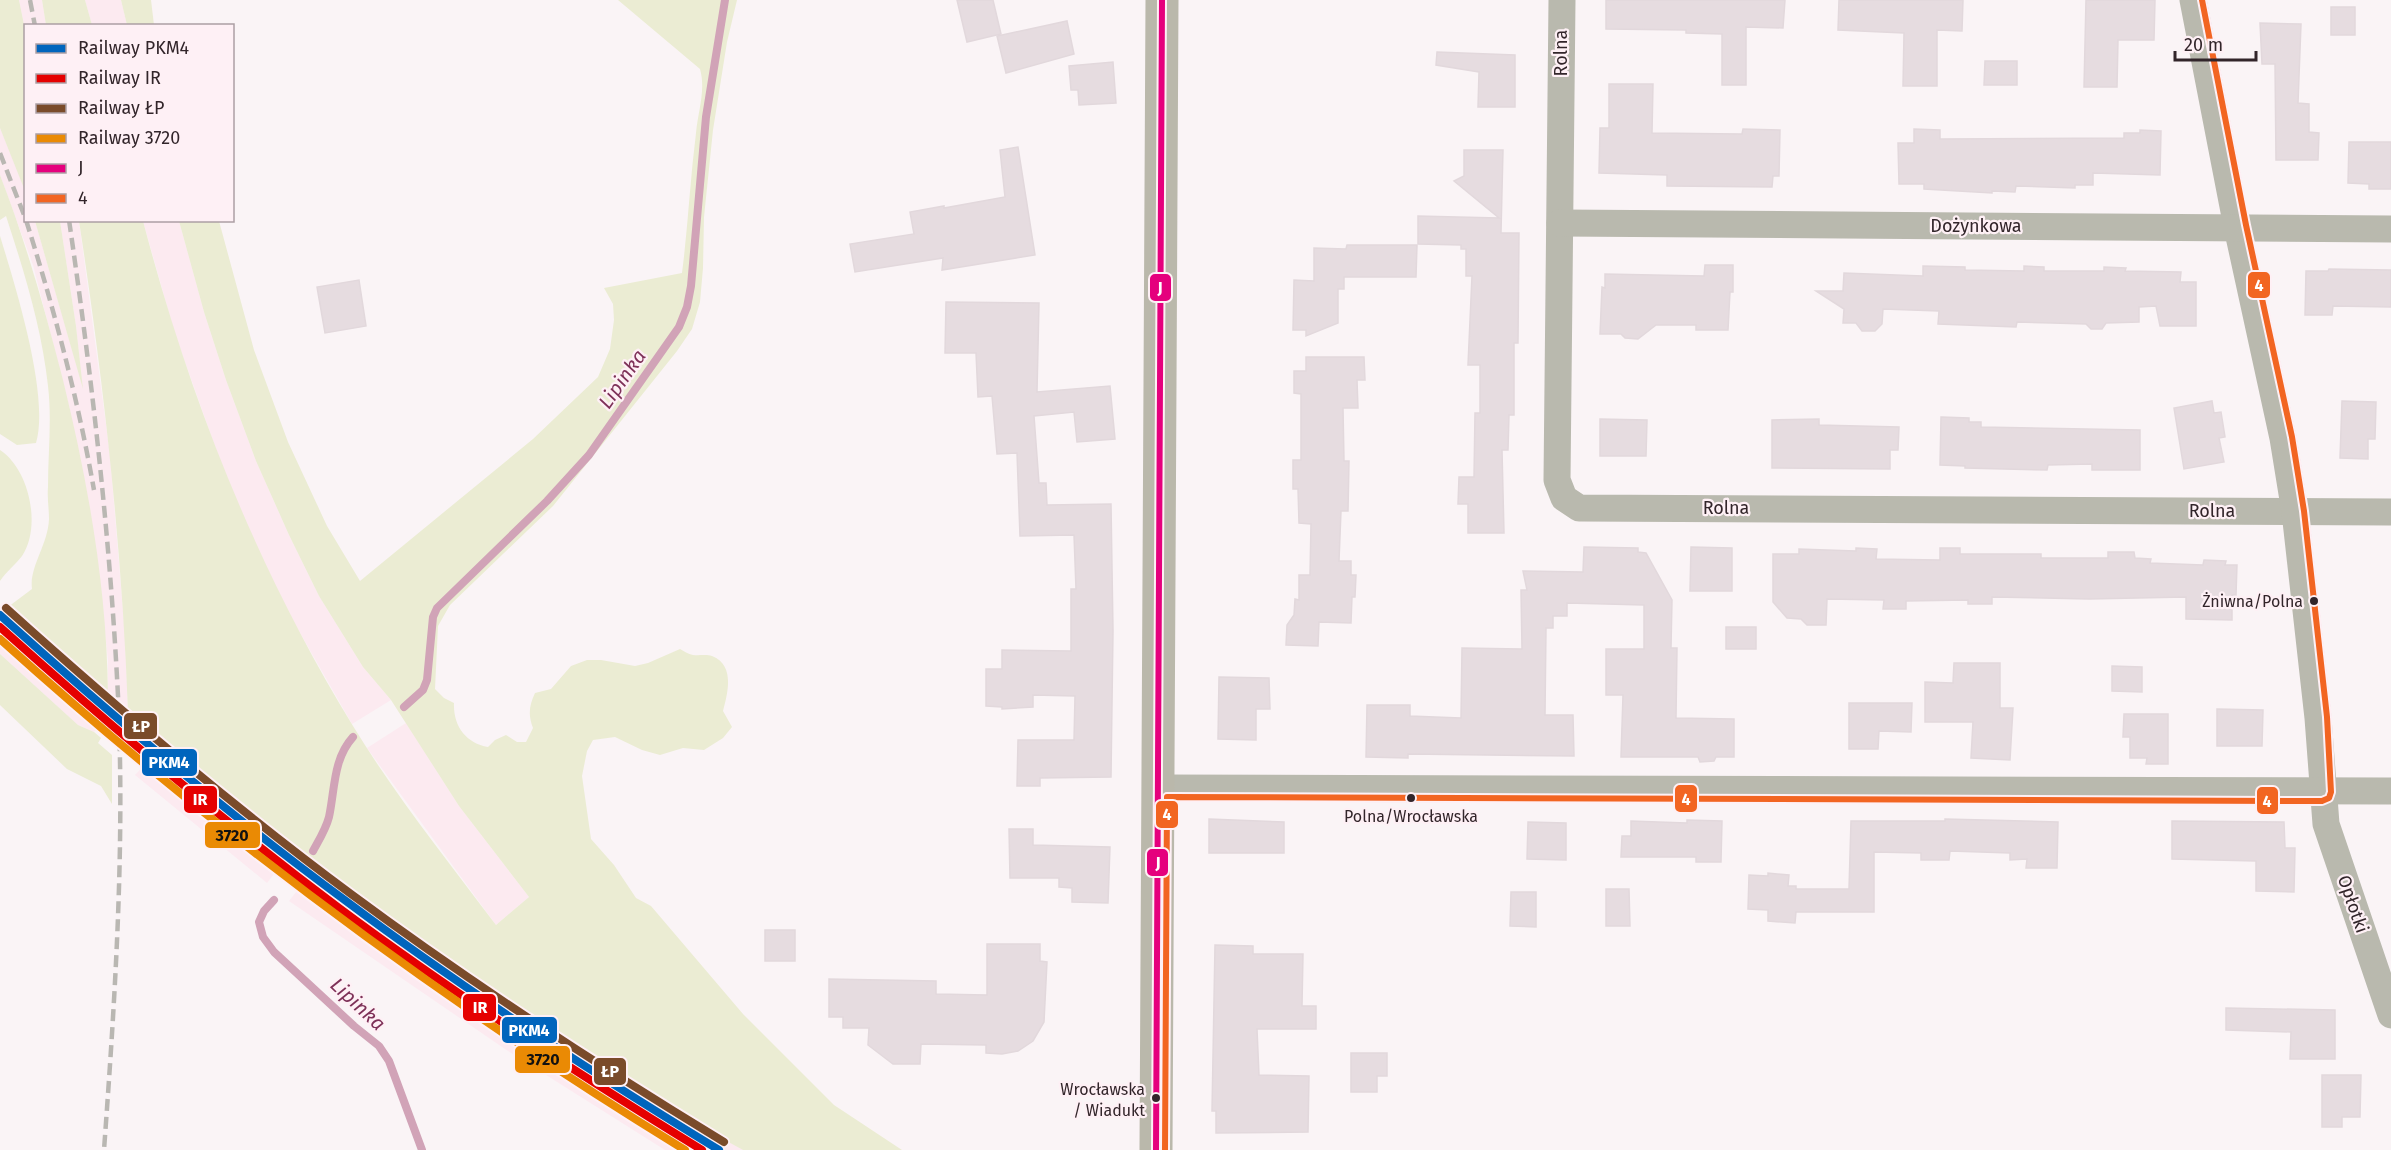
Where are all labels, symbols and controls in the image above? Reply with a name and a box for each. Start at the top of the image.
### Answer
legend [24,24,234,222]
scale bar [2175,24,2256,62]
street label: Rolna [1550,30,1572,76]
text: 20 m [2184,34,2223,56]
text: Railway PKM4 [78,37,190,59]
text: Railway IR [78,67,161,89]
text: Railway ŁP [78,97,164,119]
text: Railway 3720 [78,127,180,149]
text: J [78,157,84,179]
text: 4 [78,187,88,209]
street label: Dożynkowa [1930,215,2022,237]
line badge: 4 [2247,271,2271,299]
line badge: J [1149,273,1172,302]
text: 4 [2254,276,2264,295]
text: J [1156,278,1163,297]
water label: Lipinka [593,345,651,413]
street label: Rolna [1703,497,1749,519]
street label: Rolna [2189,500,2235,522]
place label: Żniwna/Polna [2202,591,2303,611]
marker: Żniwna/Polna [2308,595,2320,607]
line badge: ŁP [123,712,158,740]
text: ŁP [132,717,151,736]
line badge: PKM4 [141,748,198,777]
text: PKM4 [148,753,190,772]
line badge: 4 [1674,784,1698,813]
line badge: IR [183,785,218,814]
line badge: 4 [2256,786,2279,815]
text: IR [193,790,207,809]
text: 4 [1681,790,1691,809]
marker: Polna/Wrocławska [1405,792,1417,804]
text: 4 [2262,792,2272,811]
line badge: 4 [1155,800,1179,829]
text: 4 [1162,805,1172,824]
place label: Polna/Wrocławska [1344,807,1478,826]
line badge: 3720 [204,821,261,849]
text: 3720 [214,826,249,845]
line badge: J [1146,848,1169,877]
text: J [1154,853,1161,872]
street label: Opłotki [2333,872,2373,936]
water label: Lipinka [326,973,390,1035]
line badge: IR [462,993,497,1022]
text: IR [473,998,487,1017]
line badge: PKM4 [501,1016,558,1044]
text: PKM4 [508,1021,550,1040]
line badge: 3720 [514,1045,571,1074]
text: 3720 [525,1050,560,1069]
line badge: ŁP [593,1057,627,1086]
text: ŁP [601,1062,620,1081]
place label: Wrocławska / Wiadukt [1060,1080,1145,1120]
marker: Wrocławska / Wiadukt [1150,1092,1162,1104]

